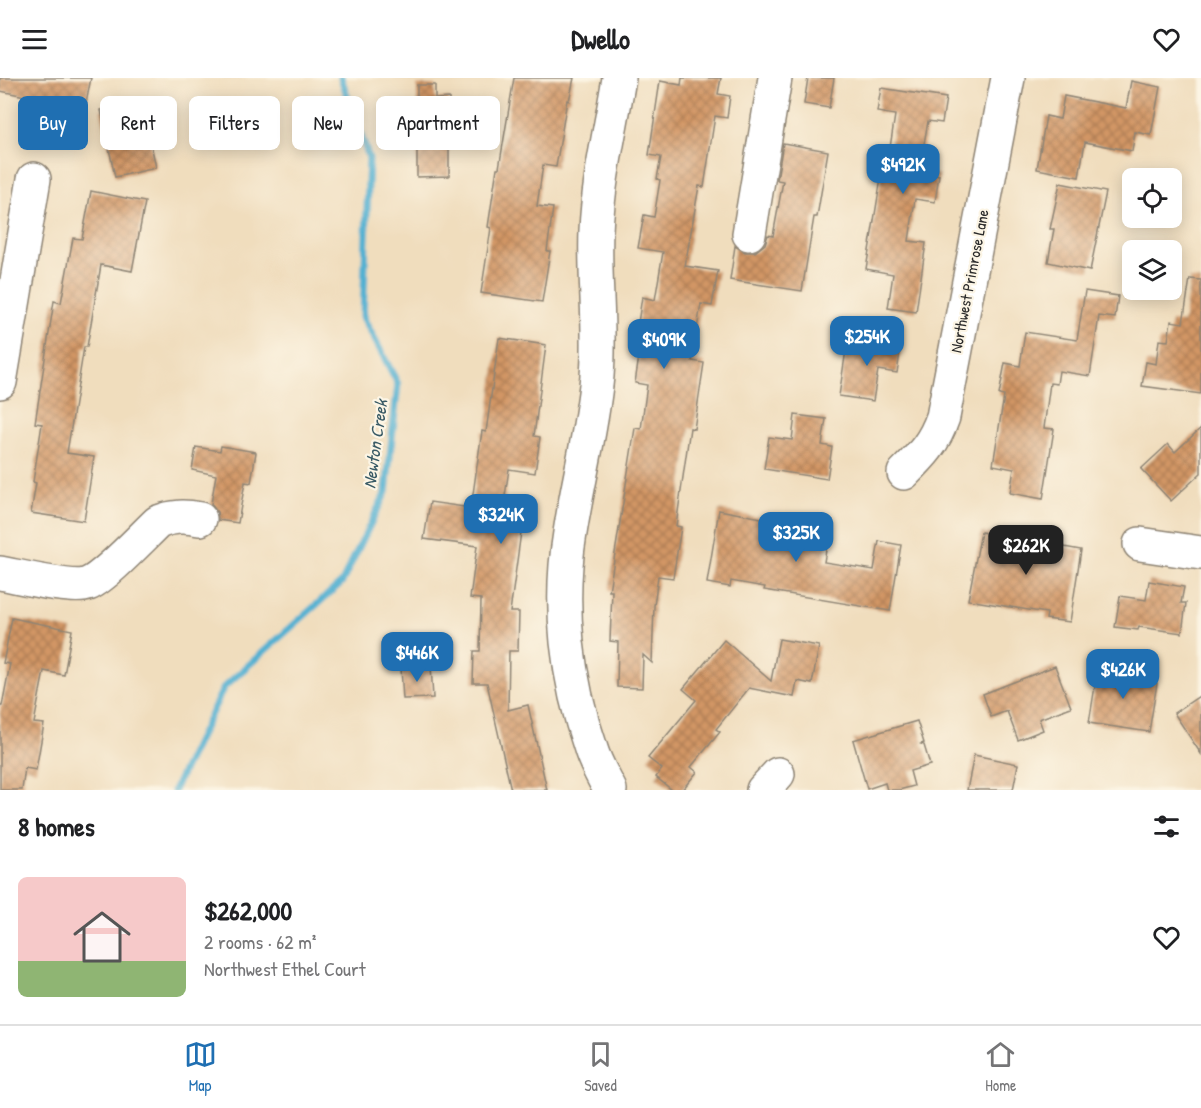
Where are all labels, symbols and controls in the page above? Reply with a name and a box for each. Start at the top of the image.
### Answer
text: Dwello [571,21,630,57]
icon: menu [18,23,51,56]
icon: heart [1150,23,1183,56]
chip: Buy [18,96,88,150]
chip: Rent [100,96,177,150]
chip: Filters [189,96,280,150]
chip: New [292,96,364,150]
chip: Apartment [376,96,500,150]
pin: $492K [861,144,945,195]
text: $492K [881,150,925,177]
map controls [1122,168,1182,300]
button: locate [1122,168,1182,228]
street label: Northwest Primrose Lane [944,207,994,354]
button: layers [1122,240,1182,300]
pin: $254K [825,316,909,367]
pin: $409K [622,319,706,370]
text: $254K [844,322,890,349]
text: $409K [642,325,686,352]
water label: Newton Creek [356,396,394,490]
pin: $324K [459,494,543,545]
text: $324K [478,500,524,527]
pin: $325K [754,512,838,563]
text: $325K [772,518,820,545]
pin: $262K [984,525,1068,576]
text: $262K [1002,531,1050,558]
pin: $446K [375,632,459,683]
text: $446K [395,638,439,665]
pin: $426K [1081,649,1165,700]
text: $426K [1100,655,1146,682]
text: 8 homes [18,809,95,844]
icon: filters [1150,810,1183,843]
text: $262,000 [204,893,292,928]
icon: home [66,901,138,973]
icon: heart [1150,921,1183,954]
text: 2 rooms · 62 m² [204,928,316,955]
text: Northwest Ethel Court [204,955,366,982]
tab: Map [184,1038,217,1096]
tab: Saved [584,1038,617,1096]
tab: Home [984,1038,1017,1096]

